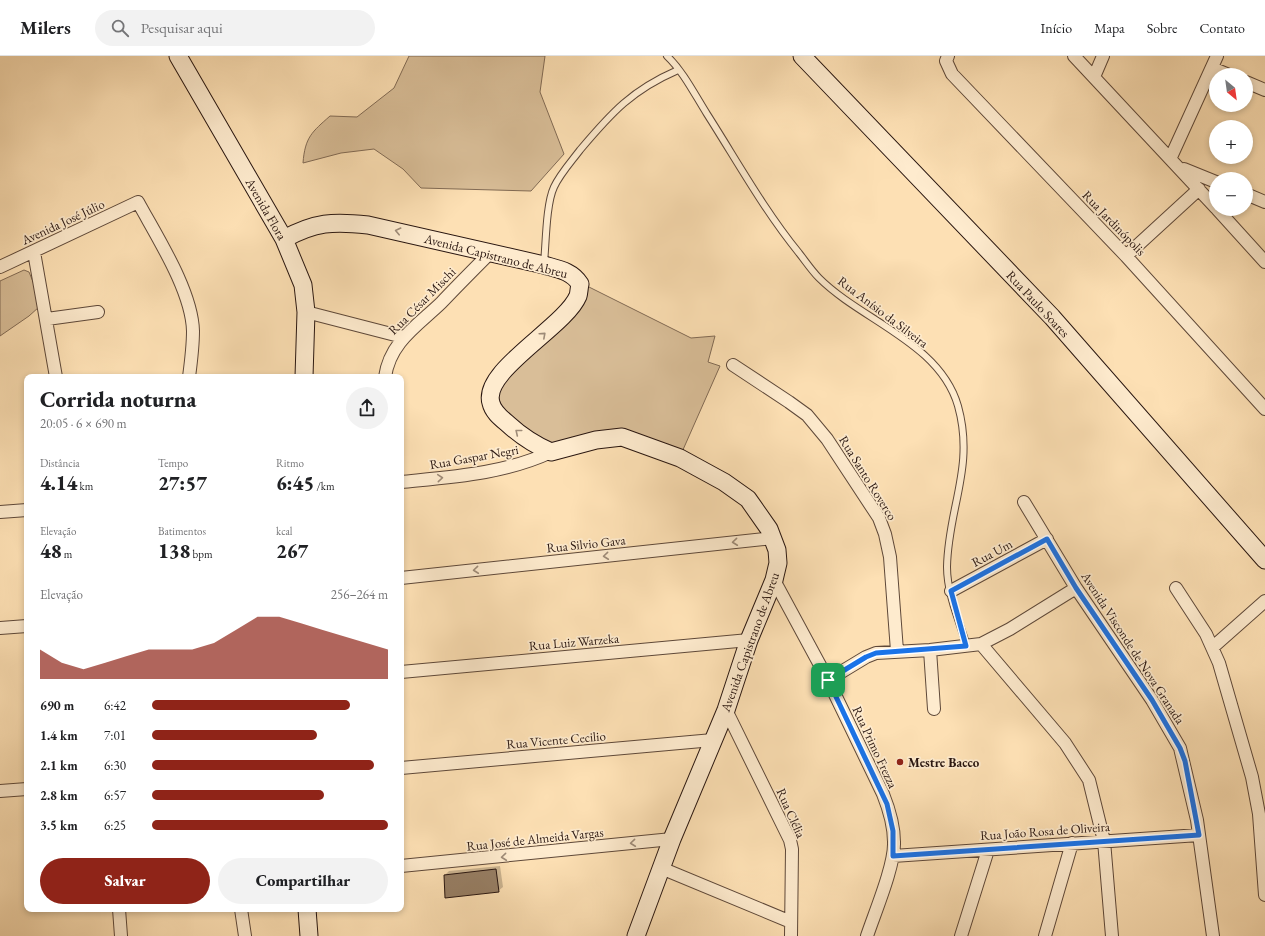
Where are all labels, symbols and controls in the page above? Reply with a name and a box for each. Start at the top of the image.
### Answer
search box [95,10,375,46]
text: Milers [20,15,71,40]
icon: search [109,17,131,39]
text: Pesquisar aqui [141,18,223,37]
text: Início [1040,19,1072,37]
text: Mapa [1094,19,1125,37]
text: Sobre [1147,19,1177,37]
text: Contato [1199,19,1245,37]
north arrow [1209,68,1253,112]
map controls [1209,68,1253,216]
button: + [1209,120,1253,164]
button: − [1209,172,1253,216]
street label: Avenida Flora [241,174,291,244]
street label: Rua Jardinópolis [1079,187,1149,259]
street label: Avenida José Júlio [18,195,107,249]
one-way arrow [395,228,401,236]
street label: Avenida Capistrano de Abreu [422,230,570,282]
street label: Rua César Mischi [385,264,459,338]
street label: Rua Paulo Soares [1003,267,1073,341]
street label: Rua Anísio da Silveira [834,272,932,352]
one-way arrow [538,333,545,340]
text: Corrida noturna [40,385,196,414]
button: share [346,387,388,429]
text: 20:05 · 6 × 690 m [40,415,127,432]
one-way arrow [515,430,522,437]
street label: Rua Santo Roverco [835,432,901,524]
street label: Rua Gaspar Negri [428,441,520,473]
text: Distância [40,456,80,470]
text: Tempo [158,456,188,470]
text: Ritmo [276,456,304,470]
text: 4.14 [40,470,77,496]
text: 27:57 [158,470,207,496]
text: 6:45 [276,470,314,496]
one-way arrow [437,474,443,483]
text: km [77,479,93,493]
text: /km [314,479,335,493]
text: Elevação [40,524,76,538]
text: Batimentos [158,524,206,538]
text: kcal [276,524,293,538]
street label: Rua Silvio Gava [546,531,627,557]
street label: Rua Um [969,535,1015,571]
text: 48 [40,538,62,564]
text: 138 [158,538,190,564]
text: 267 [276,538,308,564]
one-way arrow [732,538,738,547]
text: m [62,547,72,561]
text: bpm [190,547,213,561]
one-way arrow [603,551,609,560]
one-way arrow [473,565,479,574]
street label: Avenida Visconde de Nova Granada [1077,568,1189,728]
street label: Avenida Capistrano de Abreu [716,570,783,715]
text: Elevação [40,586,83,603]
text: 256–264 m [331,586,388,603]
street label: Rua Luiz Warzeka [528,630,621,654]
pin [811,663,845,697]
icon: arrive [817,669,839,691]
text: 690 m [40,697,74,714]
text: 6:42 [104,697,126,714]
street label: Rua Primo Frezza [849,703,902,792]
text: 1.4 km [40,727,78,744]
text: 7:01 [104,727,126,744]
street label: Rua Vicente Cecilio [506,727,606,753]
place label: Mestre Bacco [908,754,980,771]
text: 2.1 km [40,757,78,774]
text: 6:30 [104,757,126,774]
marker: Mestre Bacco [895,757,905,767]
street label: Rua Clélia [772,785,810,841]
text: 2.8 km [40,787,78,804]
text: 6:57 [104,787,126,804]
text: 3.5 km [40,817,78,834]
text: 6:25 [104,817,126,834]
street label: Rua João Rosa de Oliveira [980,818,1111,844]
street label: Rua José de Almeida Vargas [466,823,604,855]
one-way arrow [630,838,636,847]
one-way arrow [501,852,507,861]
button: Salvar [40,858,210,904]
button: Compartilhar [218,858,388,904]

